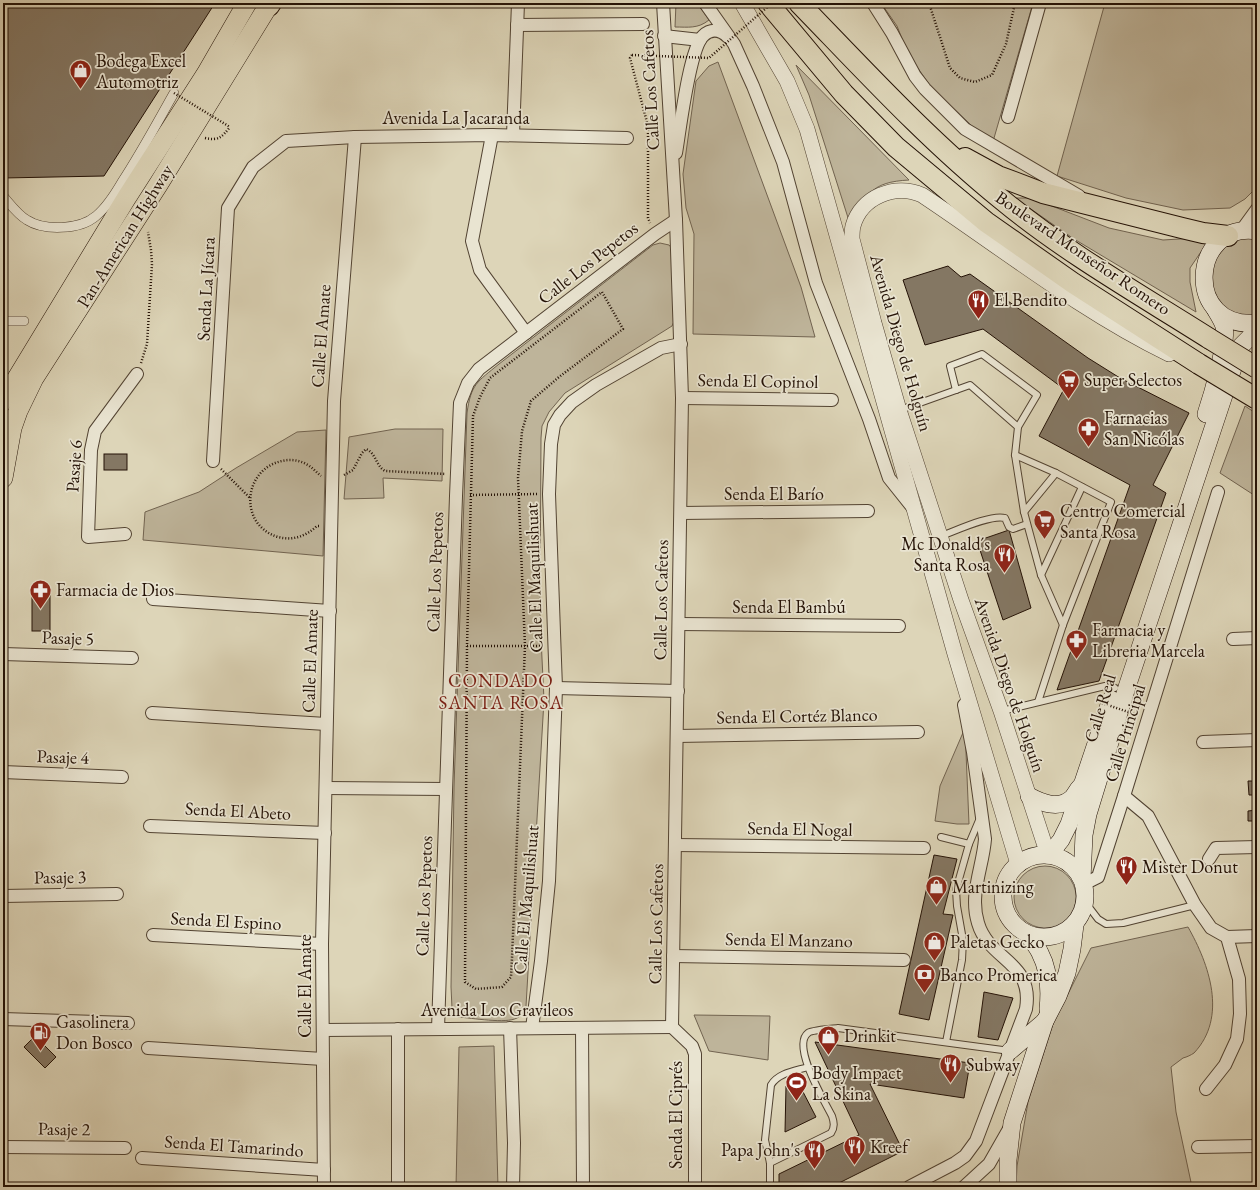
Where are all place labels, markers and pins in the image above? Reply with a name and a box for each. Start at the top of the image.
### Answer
place label: Bodega Excel Automotriz [95,49,186,93]
shop icon: Bodega Excel Automotriz [68,58,94,91]
restaurant icon: El Bendito [966,287,992,320]
place label: El Bendito [994,288,1067,311]
supermarket icon: Super Selectos [1055,367,1081,400]
place label: Super Selectos [1084,368,1182,391]
place label: Farnacias San Nicólas [1104,406,1184,450]
pharmacy icon: Farnacias San Nicólas [1075,415,1101,448]
place label: Centro Comercial Santa Rosa [1060,499,1185,543]
supermarket icon: Centro Comercial Santa Rosa [1031,508,1057,541]
place label: Mc Donald´s Santa Rosa [901,532,991,576]
restaurant icon: Mc Donald´s Santa Rosa [992,541,1018,574]
pharmacy icon: Farmacia de Dios [28,577,54,610]
place label: Farmacia de Dios [56,578,174,601]
place label: Farmacia y Libreria Marcela [1092,618,1206,662]
pharmacy icon: Farmacia y Libreria Marcela [1064,627,1090,660]
restaurant icon: Mister Donut [1114,854,1140,887]
place label: Mister Donut [1142,855,1238,878]
shop icon: Martinizing [923,874,949,907]
place label: Martinizing [952,875,1034,898]
shop icon: Paletas Gecko [921,929,947,962]
place label: Paletas Gecko [950,930,1045,953]
bank icon: Banco Promerica [912,962,938,995]
place label: Banco Promerica [940,963,1058,986]
place label: Gasolinera Don Bosco [56,1010,133,1054]
fuel station icon: Gasolinera Don Bosco [27,1019,53,1052]
shop icon: Drinkit [816,1023,842,1056]
place label: Drinkit [844,1024,896,1047]
restaurant icon: Subway [938,1052,964,1085]
place label: Subway [966,1053,1020,1076]
place label: Body Impact La Skina [812,1061,902,1105]
sports icon: Body Impact La Skina [784,1070,810,1103]
restaurant icon: Kreef [842,1134,868,1167]
place label: Kreef [870,1135,910,1158]
restaurant icon: Papa John's [802,1137,828,1170]
place label: Papa John's [721,1138,800,1161]

